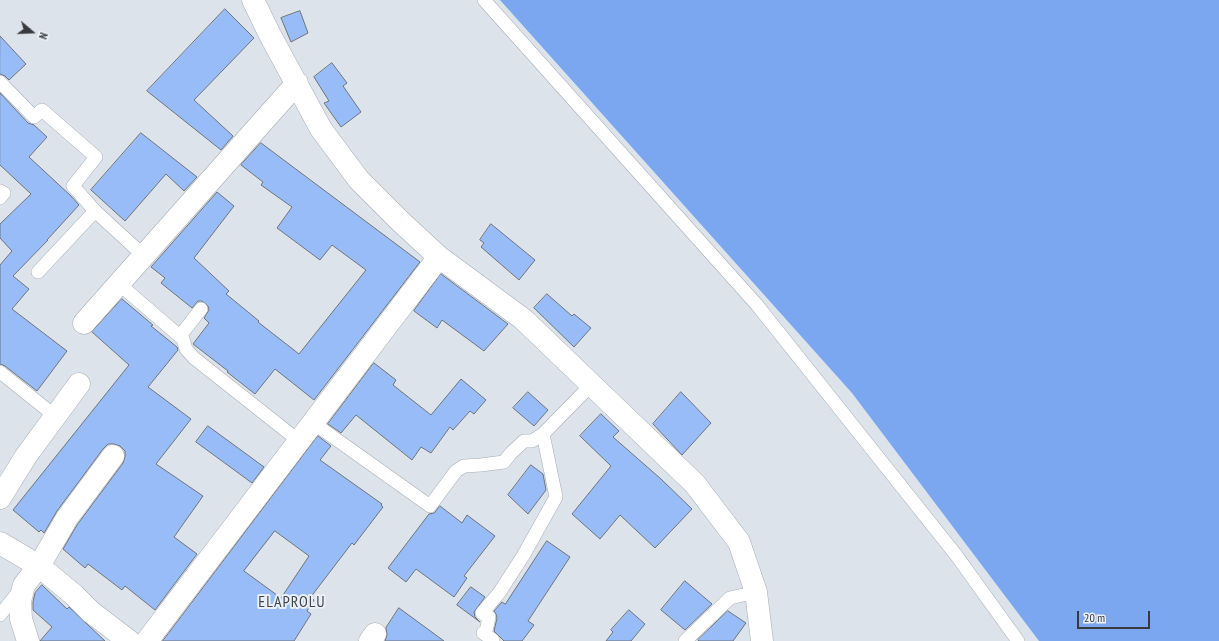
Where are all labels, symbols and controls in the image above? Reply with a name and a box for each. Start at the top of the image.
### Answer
north arrow [12,12,52,52]
text: N [36,31,51,41]
district label: ELAPROLU [258,592,326,612]
scale bar [1079,603,1152,629]
text: 20 m [1084,610,1105,625]

